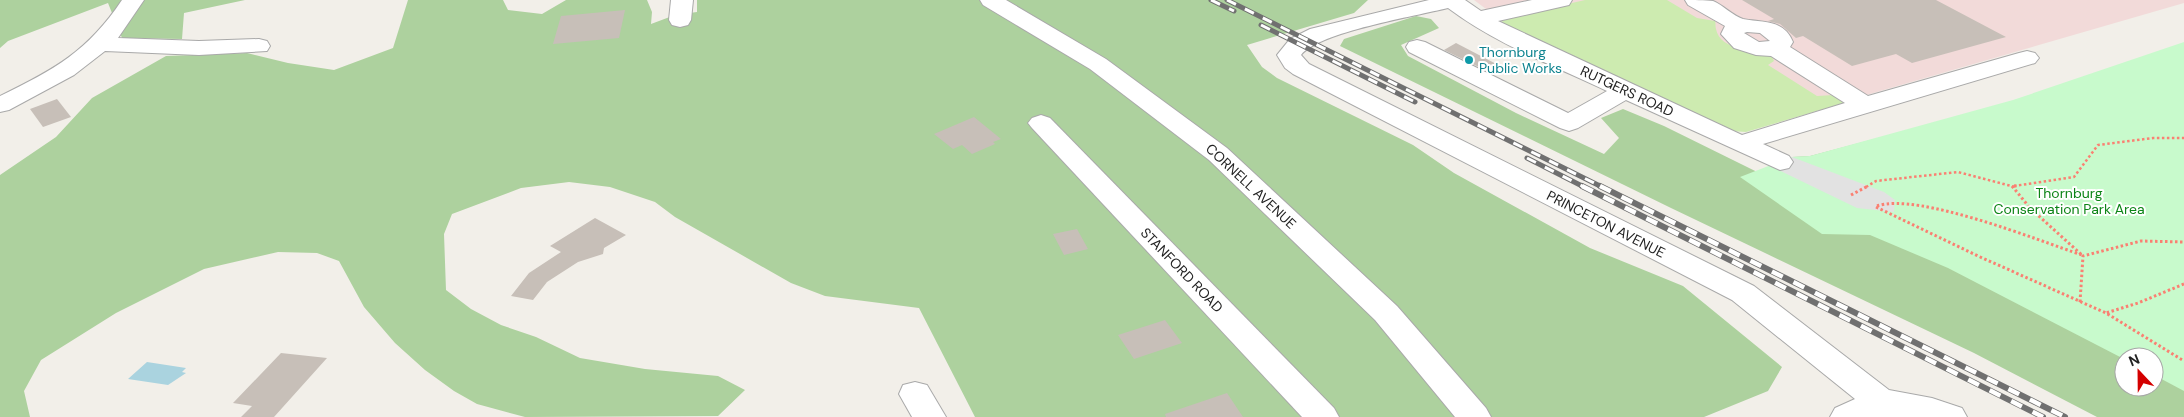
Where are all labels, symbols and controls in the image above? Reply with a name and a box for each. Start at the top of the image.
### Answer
place label: Thornburg Public Works [1479,43,1562,77]
marker: Thornburg Public Works [1463,54,1475,66]
street label: RUTGERS ROAD [1577,62,1677,120]
street label: CORNELL AVENUE [1202,139,1300,233]
park label: Thornburg Conservation Park Area [1993,184,2145,218]
street label: PRINCETON AVENUE [1544,186,1668,262]
street label: STANFORD ROAD [1137,224,1227,316]
north arrow [2114,347,2164,397]
text: N [2126,350,2142,370]

